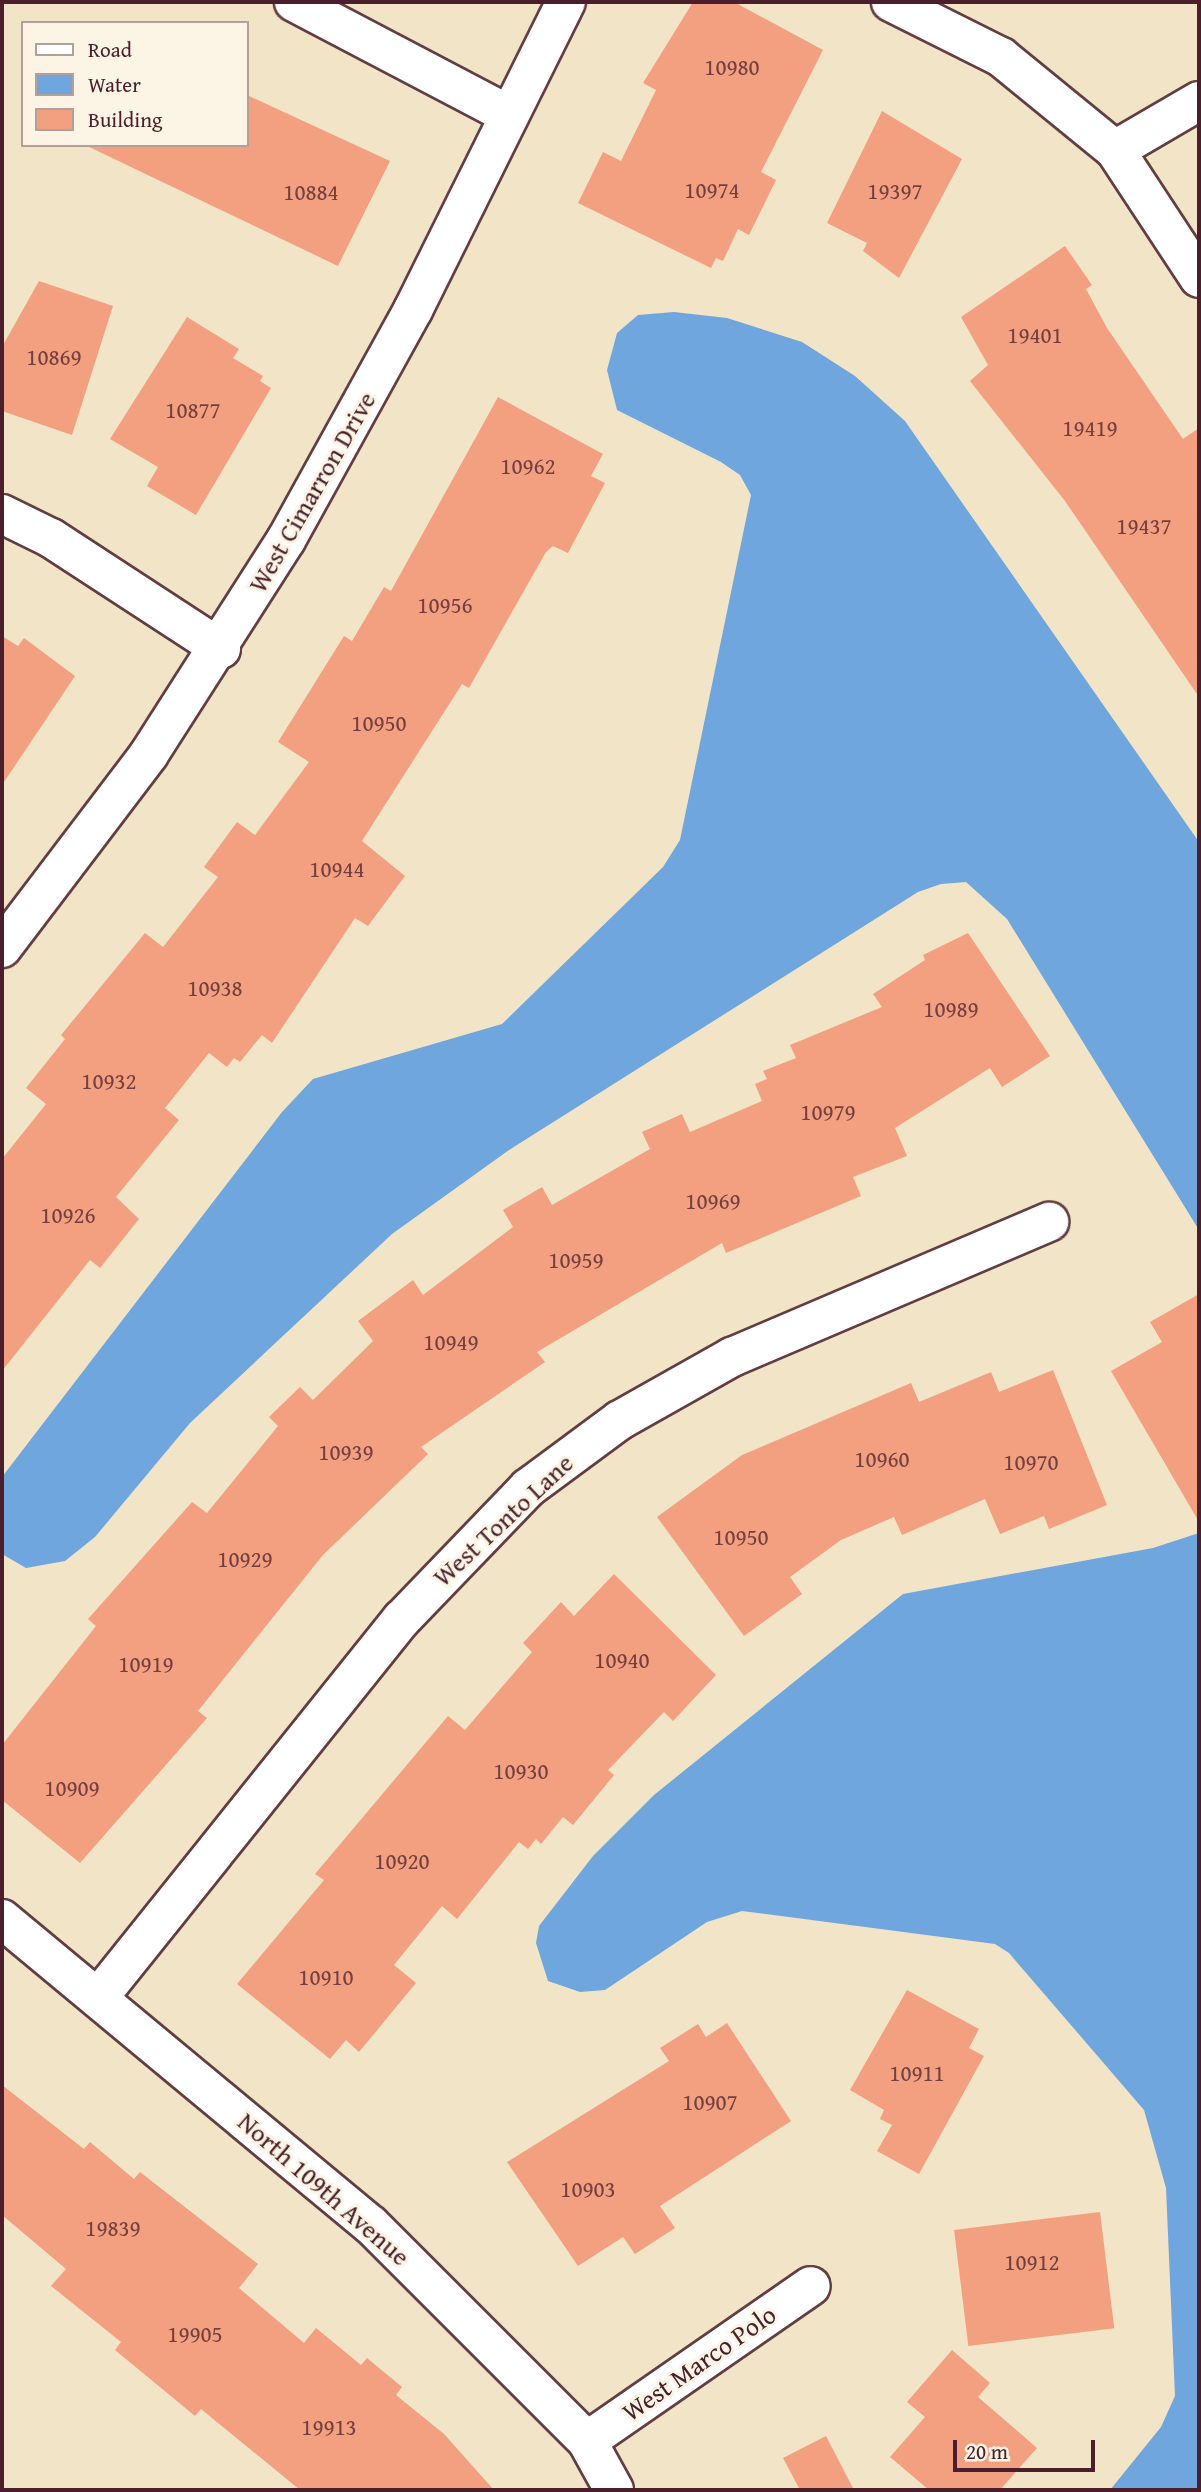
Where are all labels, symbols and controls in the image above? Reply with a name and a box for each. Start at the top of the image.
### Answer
legend [21,21,248,147]
text: Road [88,34,132,65]
house number: 10980 [704,53,760,81]
text: Water [88,69,141,100]
text: Building [88,104,162,135]
house number: 10974 [684,176,740,204]
house number: 19397 [867,177,923,205]
house number: 10884 [283,178,339,206]
house number: 19401 [1007,321,1063,349]
house number: 10869 [26,343,82,371]
street label: West Cimarron Drive [242,386,382,598]
house number: 10877 [165,396,221,424]
house number: 19419 [1062,414,1118,442]
house number: 10962 [500,452,556,480]
house number: 19437 [1116,512,1172,540]
house number: 10956 [417,591,473,619]
house number: 10950 [351,709,407,737]
house number: 10944 [309,855,365,883]
house number: 10938 [187,974,243,1002]
house number: 10989 [923,995,979,1023]
house number: 10932 [81,1067,137,1095]
house number: 10979 [800,1098,856,1126]
house number: 10969 [685,1187,741,1215]
house number: 10926 [40,1201,96,1229]
house number: 10959 [548,1246,604,1274]
house number: 10949 [423,1328,479,1356]
house number: 10939 [318,1438,374,1466]
house number: 10960 [854,1445,910,1473]
street label: West Tonto Lane [427,1447,579,1593]
house number: 10970 [1003,1448,1059,1476]
house number: 10950 [713,1523,769,1551]
house number: 10929 [217,1545,273,1573]
house number: 10940 [594,1646,650,1674]
house number: 10919 [118,1650,174,1678]
house number: 10930 [493,1757,549,1785]
house number: 10909 [44,1774,100,1802]
house number: 10920 [374,1847,430,1875]
house number: 10910 [298,1963,354,1991]
house number: 10911 [889,2059,945,2087]
house number: 10907 [682,2088,738,2116]
street label: North 109th Avenue [232,2106,416,2272]
house number: 10903 [560,2175,616,2203]
house number: 19839 [85,2214,141,2242]
house number: 10912 [1004,2248,1060,2276]
street label: West Marco Polo [616,2298,782,2428]
house number: 19905 [167,2320,223,2348]
house number: 19913 [301,2413,357,2441]
scale bar [956,2426,1098,2470]
text: 20 m [966,2436,1008,2467]

